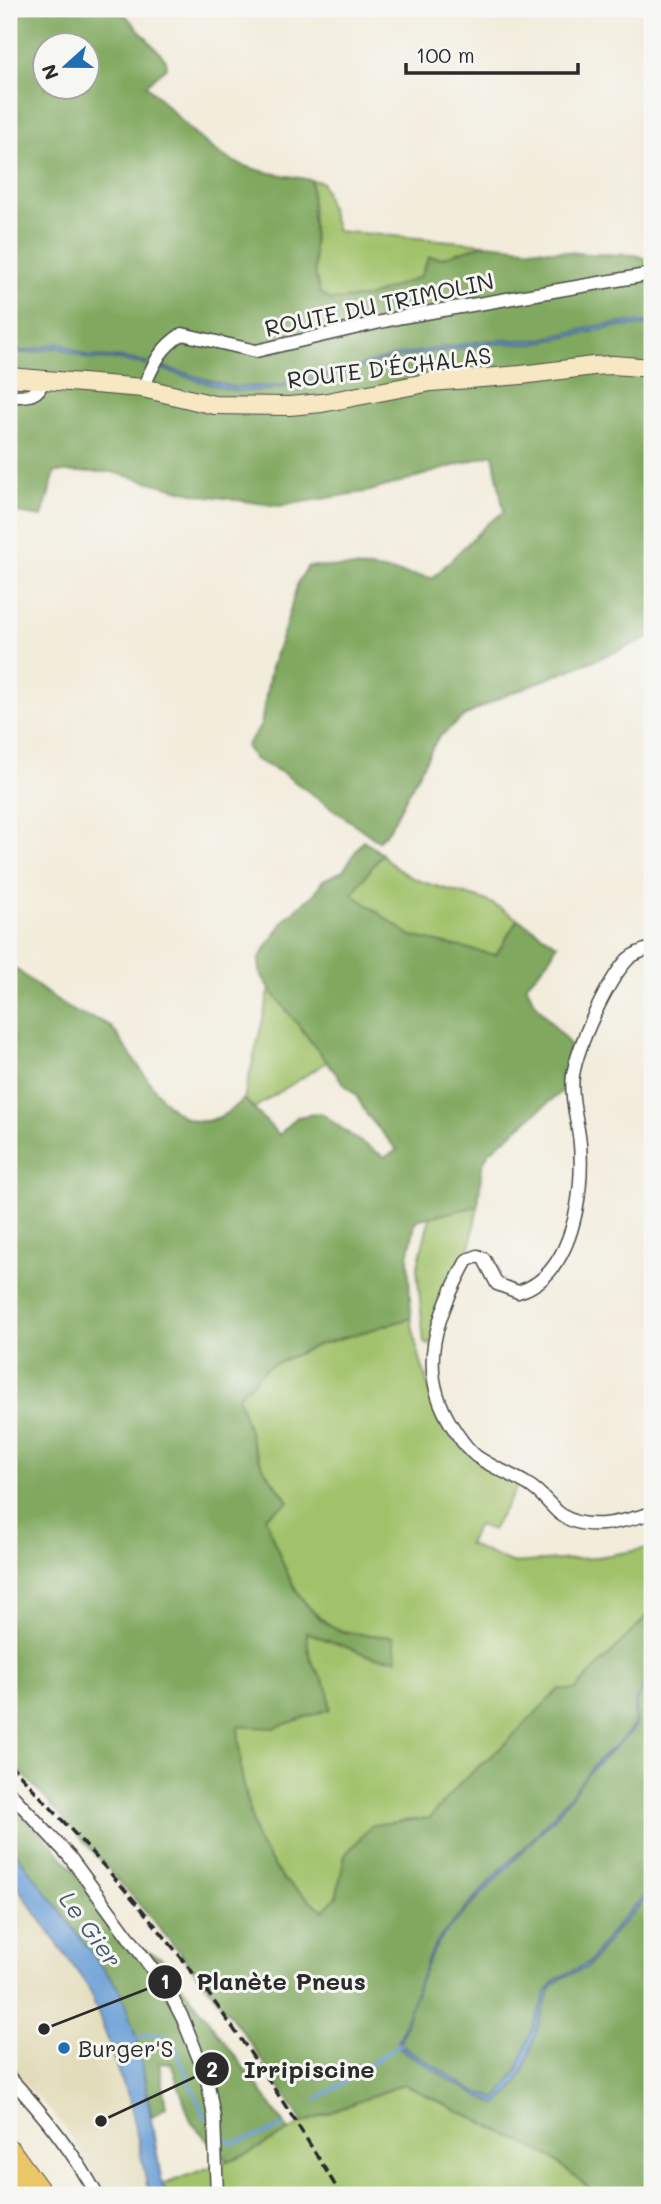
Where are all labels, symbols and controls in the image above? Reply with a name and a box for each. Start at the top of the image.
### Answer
north arrow [32,32,102,102]
scale bar [406,32,577,76]
text: 100 m [416,41,475,68]
text: N [35,61,64,83]
street label: ROUTE DU TRIMOLIN [262,265,496,343]
street label: ROUTE D'ÉCHALAS [285,340,493,394]
water label: Le Gier [53,1885,129,1973]
callout: Planète Pneus [148,1959,380,2004]
text: Planète Pneus [196,1965,366,1996]
text: 1 [160,1967,170,1994]
place label: Burger'S [78,2033,174,2063]
marker: Burger'S [56,2040,72,2056]
callout: Irripiscine [194,2047,388,2092]
text: Irripiscine [243,2053,375,2084]
text: 2 [206,2055,218,2082]

